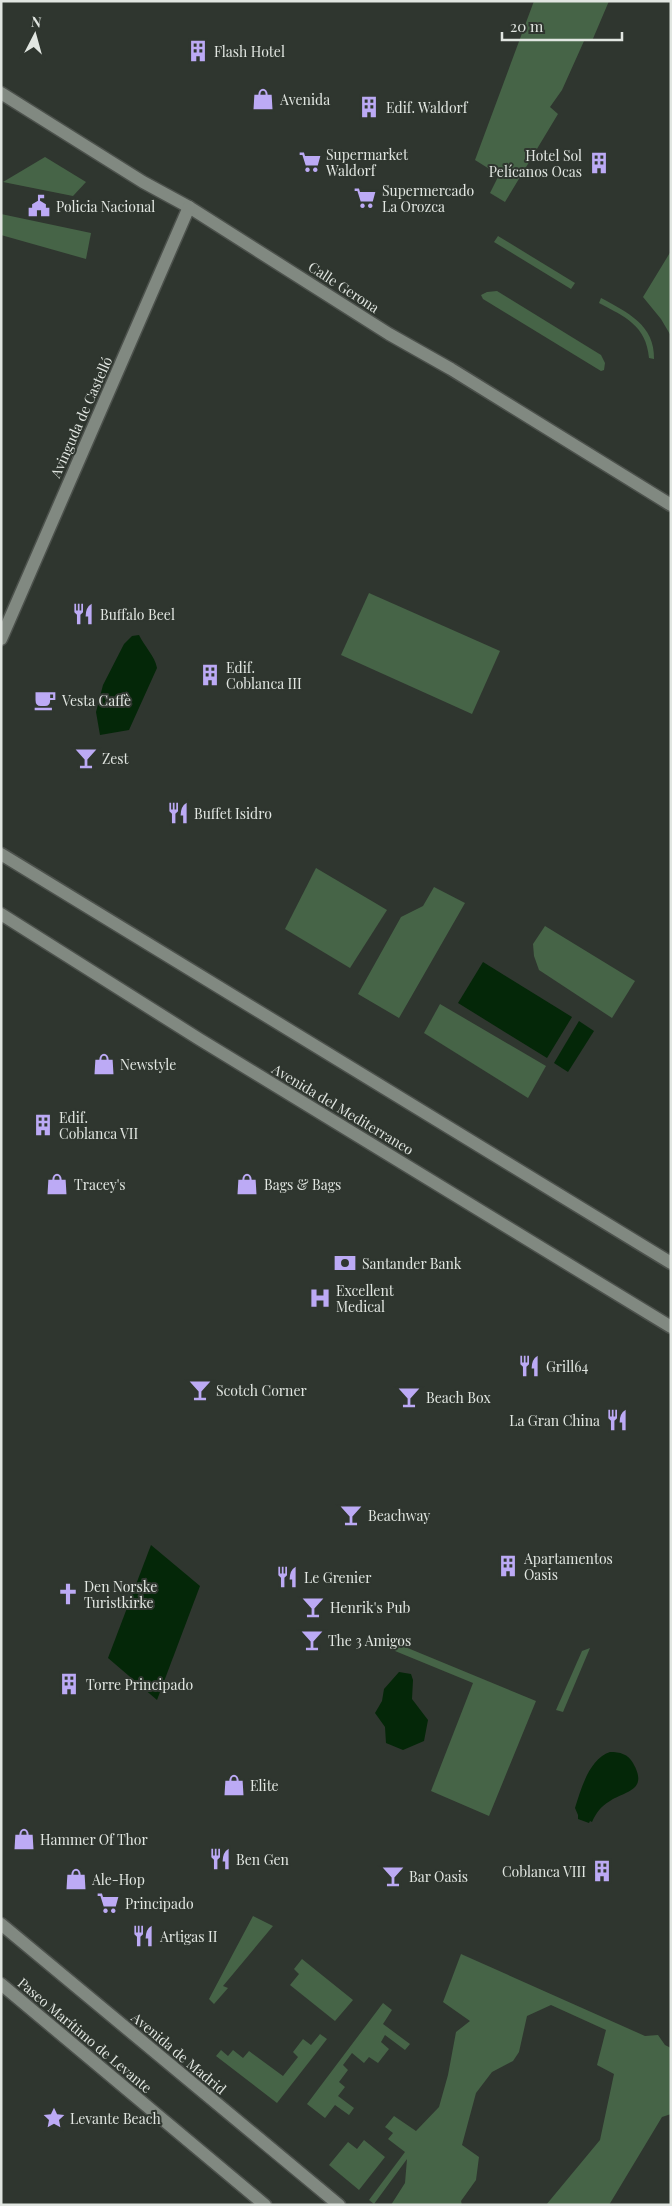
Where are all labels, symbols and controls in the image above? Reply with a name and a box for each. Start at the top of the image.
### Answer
north arrow [10,10,60,60]
scale bar [502,10,622,42]
text: N [30,12,42,32]
text: 20 m [510,16,544,36]
building icon: Flash Hotel [185,38,211,64]
place label: Flash Hotel [214,42,285,61]
shop icon: Avenida [250,86,276,112]
place label: Avenida [279,90,330,109]
building icon: Edif. Waldorf [356,94,382,120]
place label: Edif. Waldorf [386,98,469,117]
place label: Supermarket Waldorf [325,145,409,180]
place label: Hotel Sol Pelícanos Ocas [489,146,582,181]
supermarket icon: Supermarket Waldorf [297,149,323,175]
building icon: Hotel Sol Pelícanos Ocas [586,150,612,176]
place label: Supermercado La Orozca [382,181,475,216]
supermarket icon: Supermercado La Orozca [352,185,378,211]
public building icon: Policia Nacional [26,193,52,219]
place label: Policia Nacional [56,197,155,216]
street label: Calle Gerona [305,257,383,317]
street label: Avinguda de Castelló [45,353,116,482]
restaurant icon: Buffalo Beel [70,601,96,627]
place label: Buffalo Beel [100,605,175,624]
place label: Edif. Coblanca III [226,658,302,693]
building icon: Edif. Coblanca III [197,662,223,688]
cafe icon: Vesta Caffè [32,687,58,713]
place label: Vesta Caffè [61,691,131,710]
bar icon: Zest [73,745,99,771]
place label: Zest [102,749,130,768]
restaurant icon: Buffet Isidro [165,800,191,826]
place label: Buffet Isidro [194,804,272,823]
shop icon: Newstyle [91,1051,117,1077]
place label: Newstyle [120,1055,176,1074]
street label: Avenida del Mediterraneo [268,1059,418,1159]
place label: Edif. Coblanca VII [59,1108,139,1143]
building icon: Edif. Coblanca VII [30,1112,56,1138]
shop icon: Tracey's [44,1171,70,1197]
shop icon: Bags & Bags [234,1171,260,1197]
place label: Tracey's [74,1175,126,1194]
place label: Bags & Bags [264,1175,341,1194]
bank icon: Santander Bank [332,1250,358,1276]
place label: Santander Bank [362,1254,462,1273]
place label: Excellent Medical [336,1281,395,1316]
hospital icon: Excellent Medical [307,1285,333,1311]
restaurant icon: Grill64 [516,1353,542,1379]
place label: Grill64 [546,1357,588,1376]
bar icon: Scotch Corner [187,1377,213,1403]
place label: Scotch Corner [216,1381,307,1400]
bar icon: Beach Box [396,1384,422,1410]
place label: Beach Box [426,1388,491,1407]
restaurant icon: La Gran China [604,1407,630,1433]
place label: La Gran China [509,1411,600,1430]
bar icon: Beachway [338,1502,364,1528]
place label: Beachway [368,1506,430,1525]
place label: Apartamentos Oasis [523,1549,613,1584]
building icon: Apartamentos Oasis [495,1553,521,1579]
restaurant icon: Le Grenier [274,1564,300,1590]
place label: Le Grenier [304,1568,372,1587]
place label: Den Norske Turistkirke [84,1577,157,1612]
church icon: Den Norske Turistkirke [55,1581,81,1607]
bar icon: Henrik's Pub [300,1594,326,1620]
place label: Henrik's Pub [330,1598,411,1617]
bar icon: The 3 Amigos [299,1627,325,1653]
place label: The 3 Amigos [328,1631,411,1650]
building icon: Torre Principado [56,1671,82,1697]
place label: Torre Principado [86,1675,194,1694]
shop icon: Elite [221,1772,247,1798]
place label: Elite [250,1776,279,1795]
shop icon: Hammer Of Thor [11,1826,37,1852]
place label: Hammer Of Thor [40,1830,148,1849]
restaurant icon: Ben Gen [207,1846,233,1872]
place label: Ben Gen [236,1850,290,1869]
building icon: Coblanca VIII [589,1858,615,1884]
place label: Coblanca VIII [502,1862,586,1881]
bar icon: Bar Oasis [380,1863,406,1889]
shop icon: Ale-Hop [63,1866,89,1892]
place label: Bar Oasis [409,1867,468,1886]
place label: Ale-Hop [91,1870,145,1889]
supermarket icon: Principado [95,1890,121,1916]
place label: Principado [125,1894,194,1913]
restaurant icon: Artigas II [130,1923,156,1949]
place label: Artigas II [159,1927,218,1946]
street label: Paseo Marítimo de Levante [14,1973,156,2097]
street label: Avenida de Madrid [127,2007,230,2098]
place icon: Levante Beach [41,2105,67,2131]
place label: Levante Beach [70,2109,161,2128]

